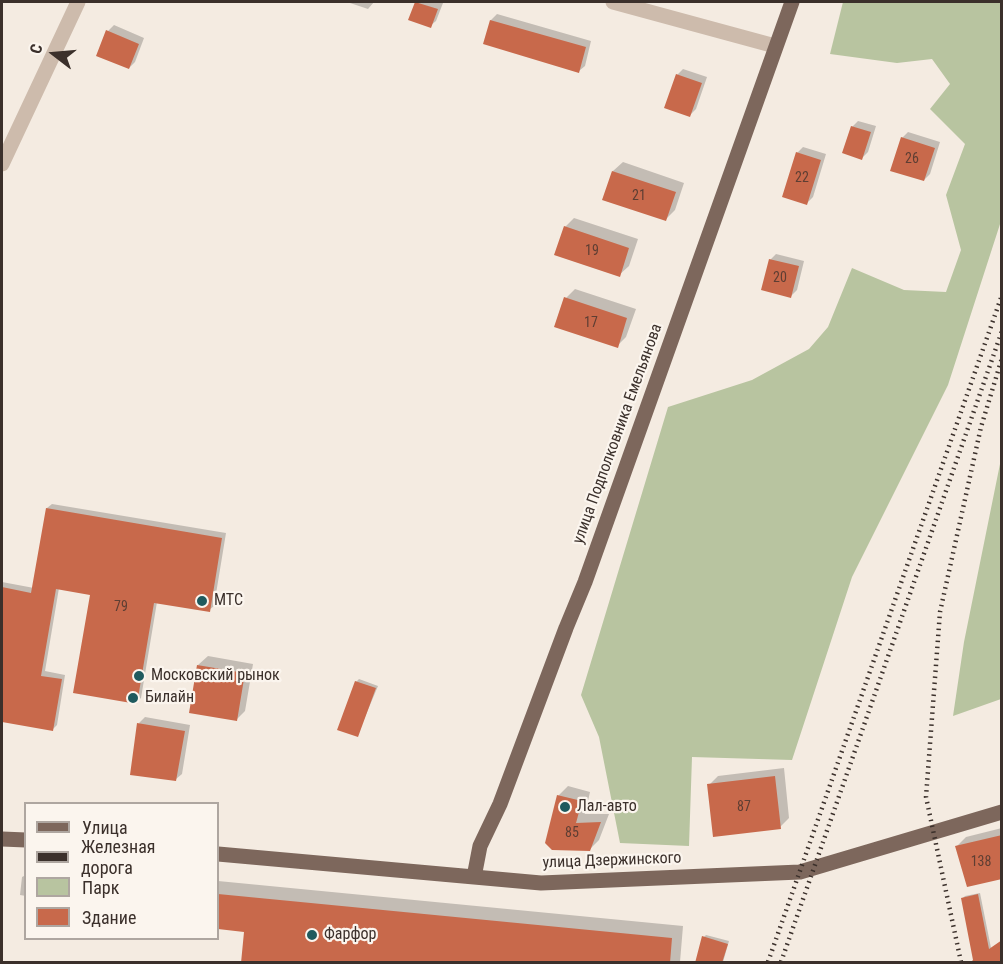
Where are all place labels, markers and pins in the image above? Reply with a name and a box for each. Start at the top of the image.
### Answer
place label: МТС [214,591,243,611]
marker: МТС [195,594,209,608]
place label: Московский рынок [151,666,280,686]
marker: Московский рынок [132,669,146,683]
place label: Билайн [145,688,194,708]
marker: Билайн [126,691,140,705]
place label: Лал-авто [577,797,637,817]
marker: Лал-авто [558,800,572,814]
place label: Фарфор [324,925,376,945]
marker: Фарфор [305,928,319,942]

